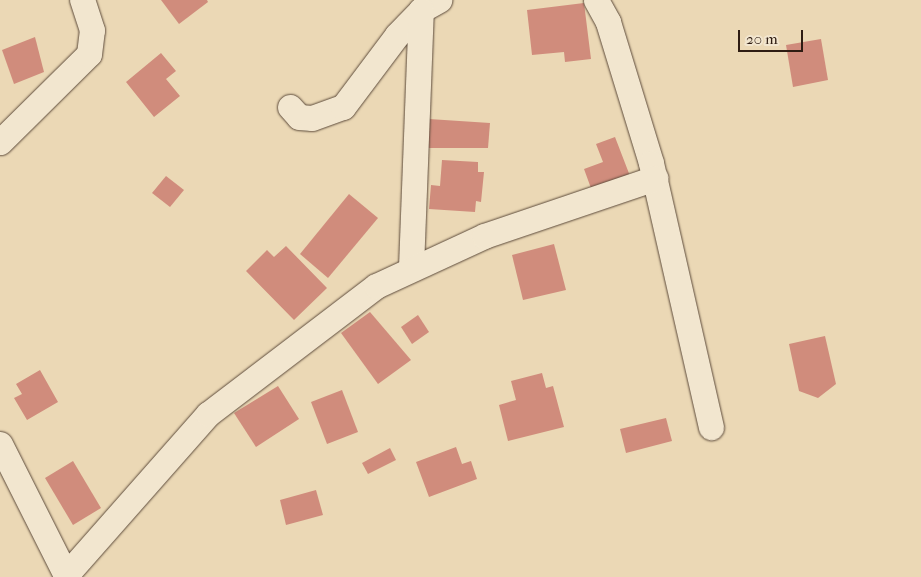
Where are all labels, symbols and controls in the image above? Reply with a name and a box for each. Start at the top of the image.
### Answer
scale bar [741,20,806,52]
text: 20 m [746,30,778,48]

